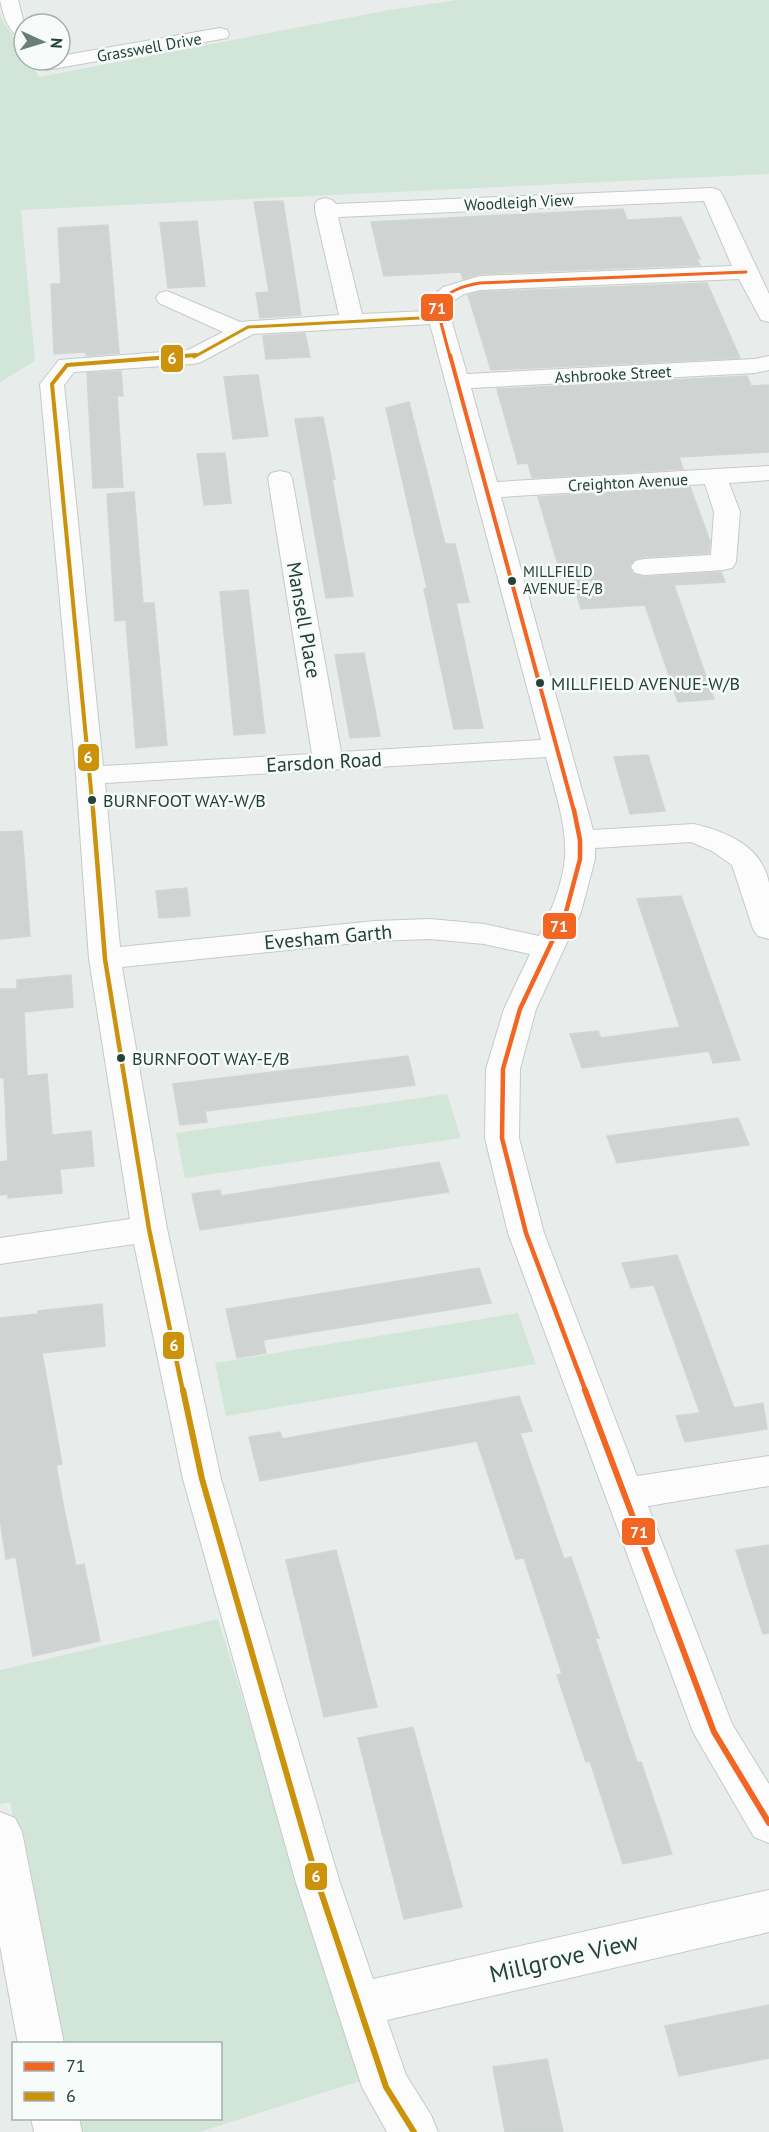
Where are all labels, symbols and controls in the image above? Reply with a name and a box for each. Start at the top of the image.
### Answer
north arrow [12,12,72,72]
street label: Grasswell Drive [95,28,203,66]
text: N [47,37,67,49]
street label: Woodleigh View [464,189,575,215]
line badge: 71 [420,293,454,322]
text: 71 [428,298,446,318]
line badge: 6 [160,344,184,373]
text: 6 [167,348,177,368]
street label: Ashbrooke Street [554,361,672,387]
street label: Creighton Avenue [567,469,689,495]
street label: Mansell Place [281,560,327,680]
place label: MILLFIELD AVENUE-E/B [523,562,603,598]
marker: MILLFIELD AVENUE-E/B [506,575,518,587]
place label: MILLFIELD AVENUE-W/B [551,672,740,695]
marker: MILLFIELD AVENUE-W/B [534,677,546,689]
line badge: 6 [77,743,100,772]
street label: Earsdon Road [265,746,383,778]
text: 6 [83,747,93,767]
place label: BURNFOOT WAY-W/B [103,789,266,812]
marker: BURNFOOT WAY-W/B [86,794,98,806]
line badge: 71 [542,912,577,940]
text: 71 [550,916,568,936]
street label: Evesham Garth [263,918,393,956]
place label: BURNFOOT WAY-E/B [132,1047,290,1070]
marker: BURNFOOT WAY-E/B [115,1052,127,1064]
line badge: 6 [162,1331,185,1360]
text: 6 [169,1335,179,1355]
line badge: 71 [621,1517,656,1546]
text: 71 [630,1522,648,1542]
line badge: 6 [304,1862,328,1891]
text: 6 [311,1866,321,1886]
street label: Millgrove View [486,1925,642,1990]
legend [12,2042,222,2120]
text: 71 [66,2054,86,2077]
text: 6 [66,2084,76,2107]

